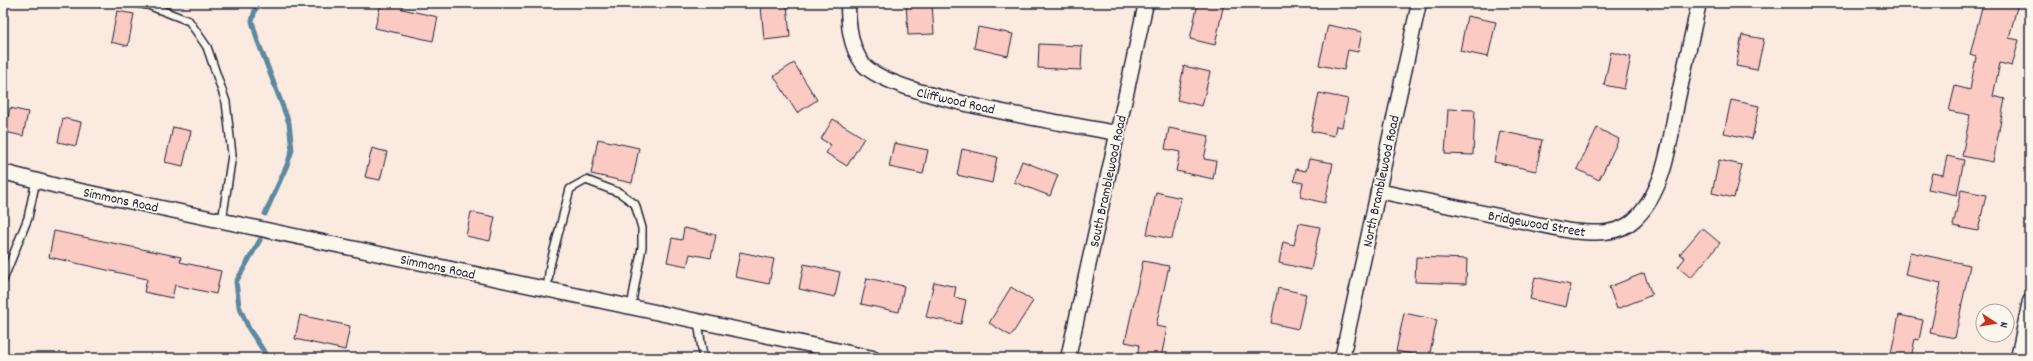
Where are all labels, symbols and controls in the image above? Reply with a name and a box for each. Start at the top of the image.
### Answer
street label: Cliffwood Road [914,83,997,121]
street label: South Bramblewood Road [1085,114,1133,249]
street label: North Bramblewood Road [1358,114,1406,249]
street label: Simmons Road [81,183,160,219]
street label: Bridgewood Street [1486,207,1587,243]
street label: Simmons Road [398,250,477,286]
north arrow [1975,303,2015,343]
text: N [1994,320,2011,330]

